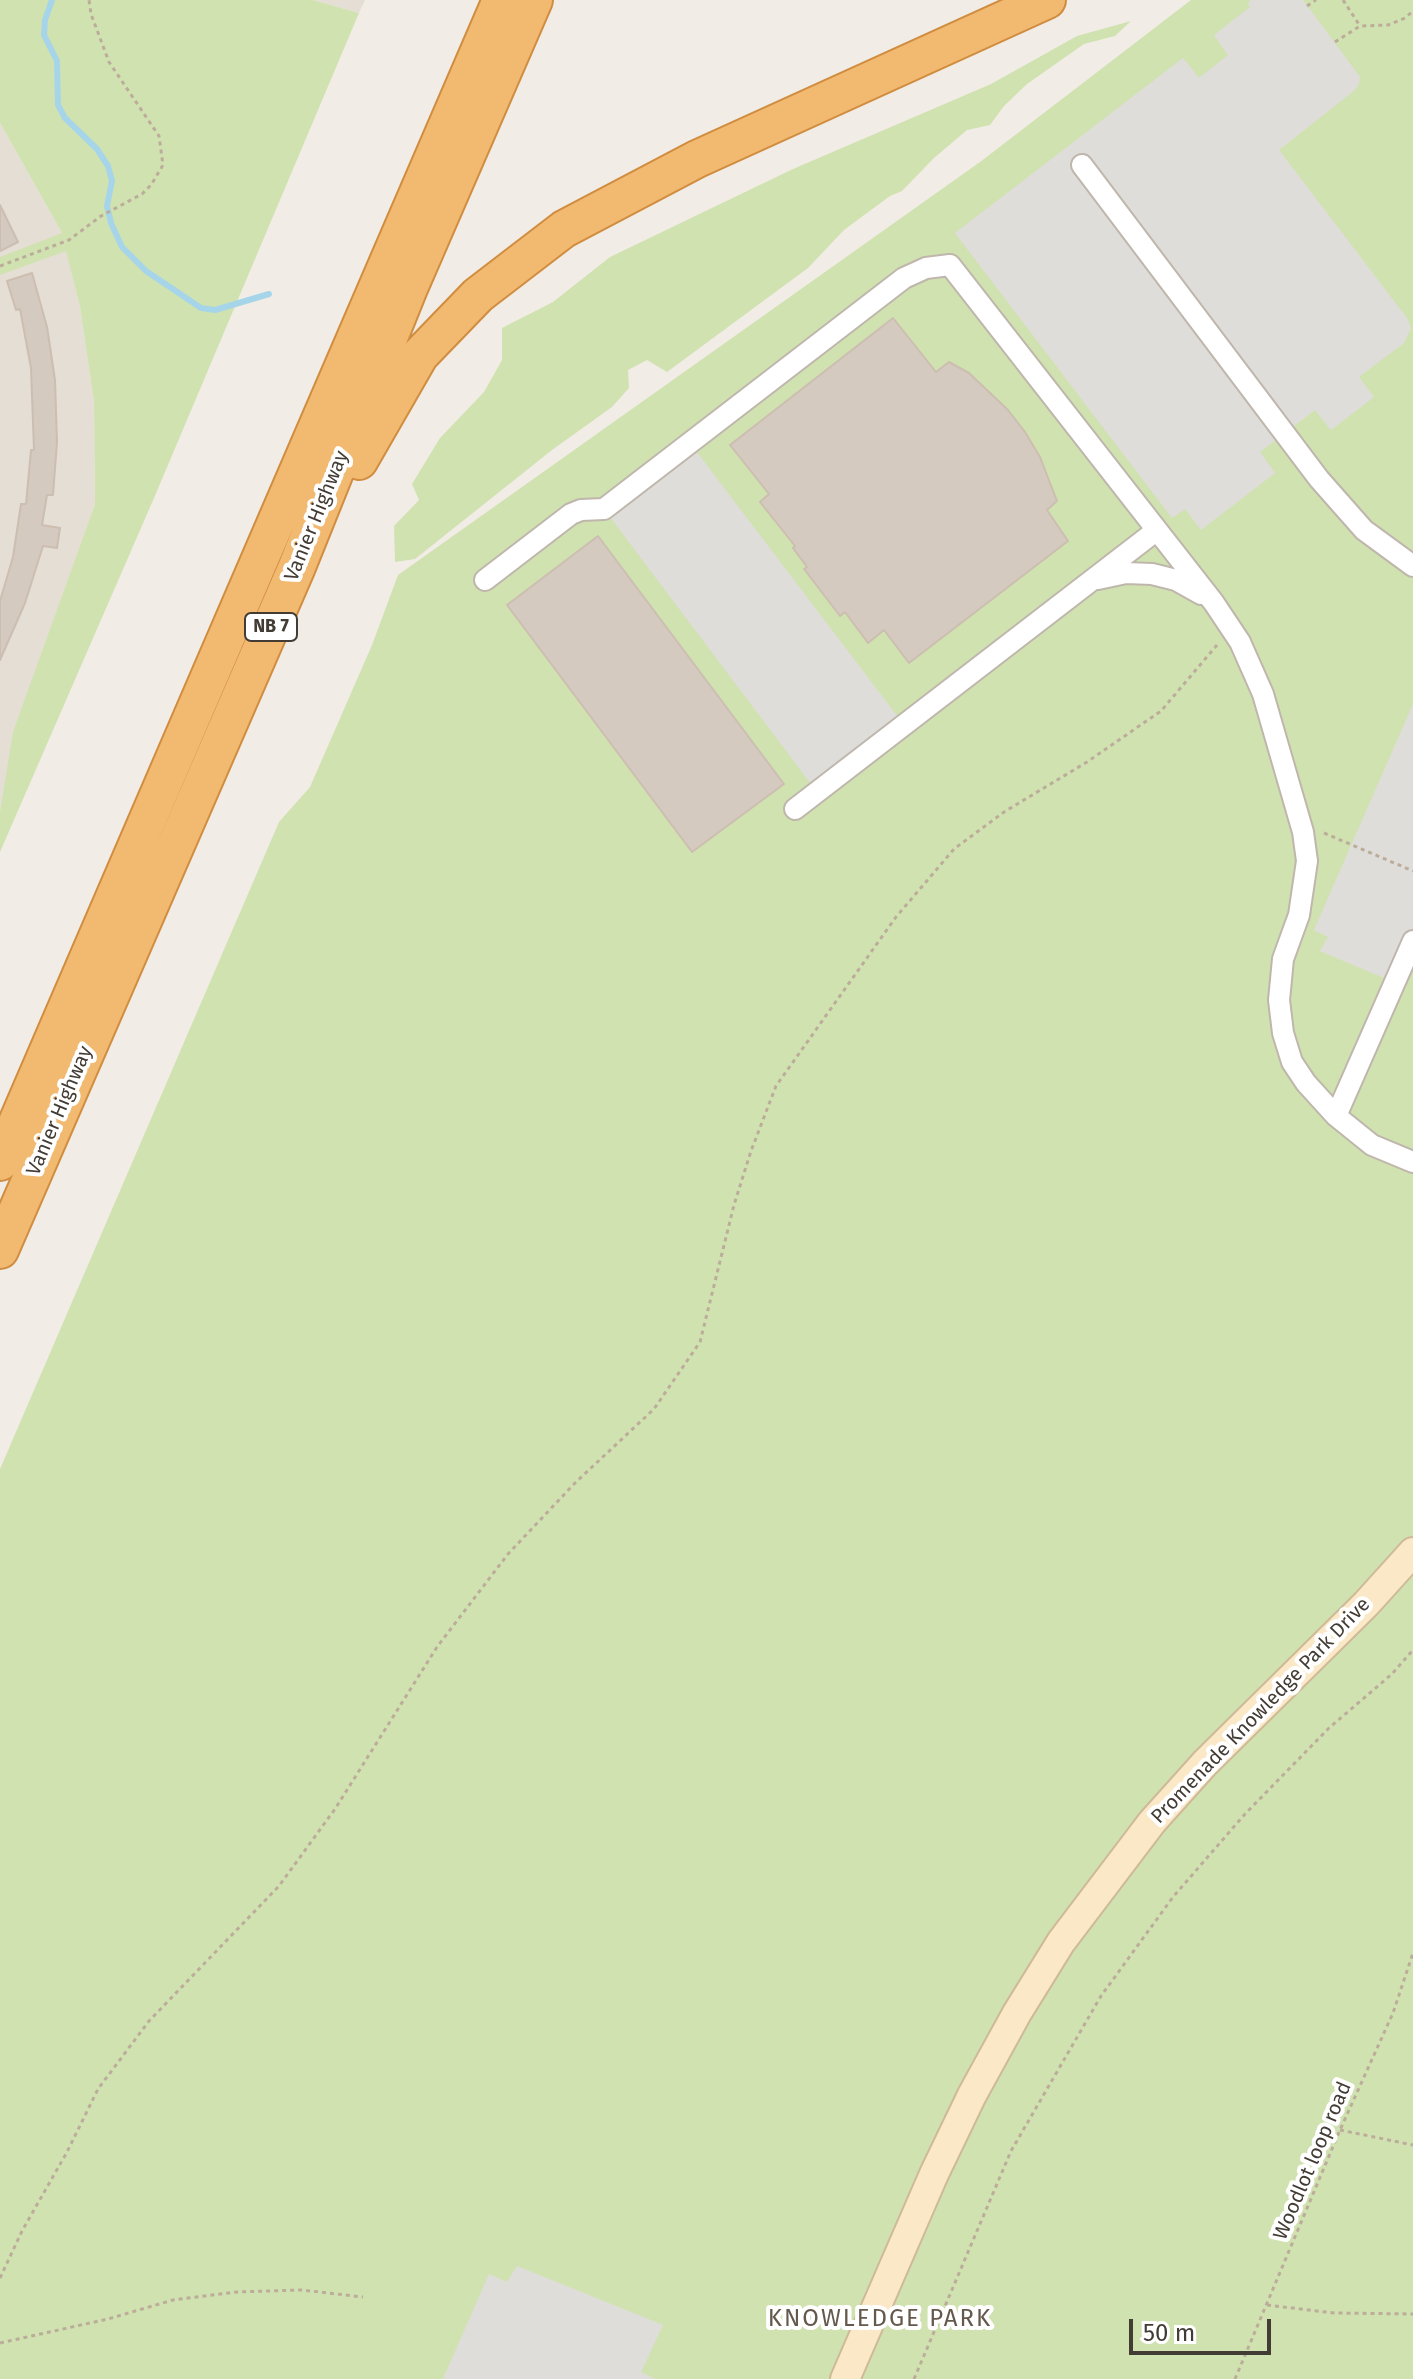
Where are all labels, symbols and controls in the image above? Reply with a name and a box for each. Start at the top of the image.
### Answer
street label: Vanier Highway [280,447,354,585]
road number: NB 7 [245,613,297,641]
street label: Vanier Highway [22,1043,98,1179]
street label: Promenade Knowledge Park Drive [1147,1593,1375,1829]
street label: Woodlot loop road [1269,2078,1357,2244]
scale bar [1133,2303,1275,2353]
district label: KNOWLEDGE PARK [768,2305,992,2333]
text: 50 m [1143,2319,1195,2347]

